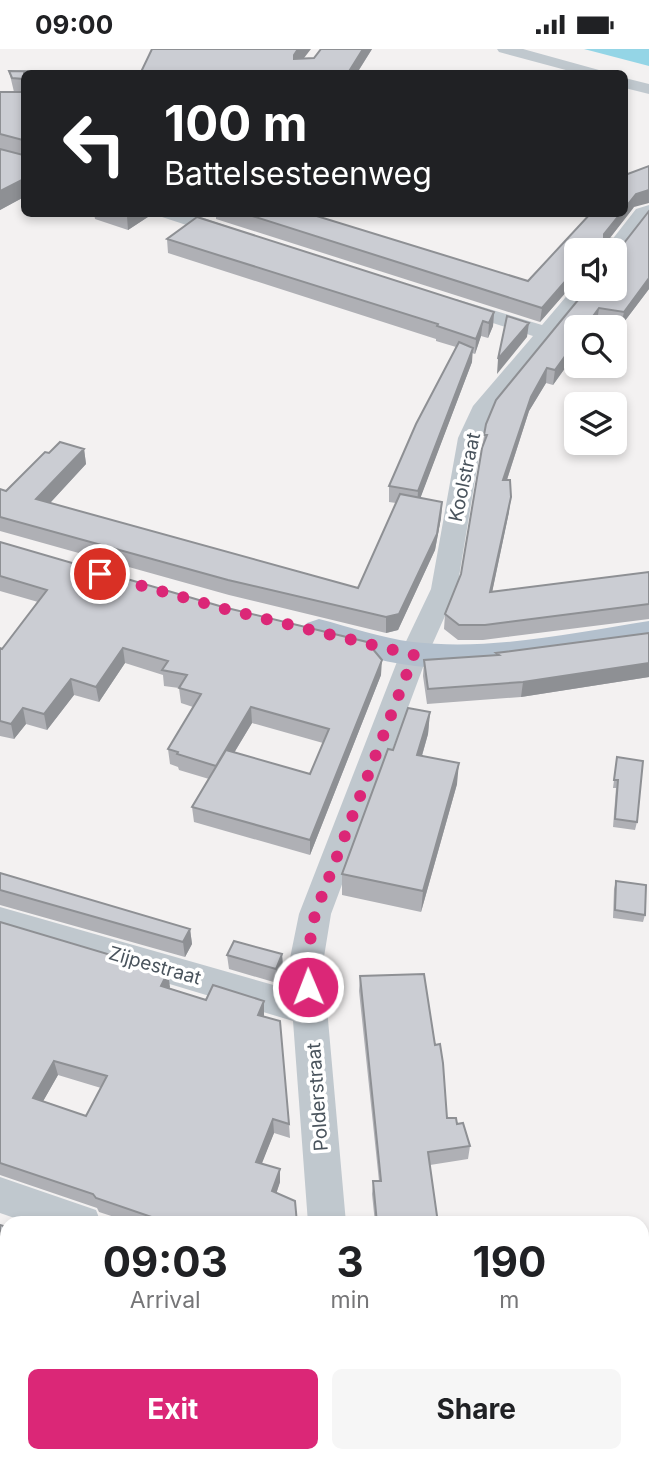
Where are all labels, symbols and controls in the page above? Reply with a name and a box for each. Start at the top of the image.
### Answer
text: 09:00 [35,9,113,40]
text: 100 m [164,94,308,153]
icon: left [49,98,140,189]
text: Battelsesteenweg [164,154,432,193]
map controls [564,238,627,455]
button: sound [564,238,627,301]
button: search [564,315,627,378]
button: layers [564,392,627,455]
street label: Koolstraat [444,431,485,524]
pin [70,544,130,604]
icon: arrive [81,555,119,593]
street label: Zijpestraat [106,941,204,990]
position arrow [271,950,345,1024]
street label: Polderstraat [302,1042,333,1152]
text: 09:03 [103,1236,228,1287]
text: 3 [337,1236,364,1287]
text: 190 [473,1236,546,1287]
text: Arrival [130,1286,201,1314]
text: min [331,1286,370,1314]
text: m [499,1286,519,1314]
button: Exit [28,1369,318,1449]
button: Share [332,1369,621,1449]

